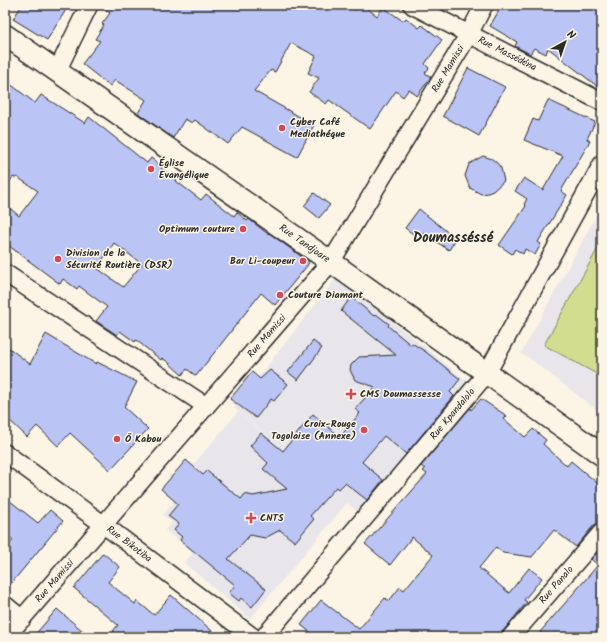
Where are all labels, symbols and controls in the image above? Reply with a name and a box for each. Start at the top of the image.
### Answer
north arrow [545,22,585,62]
text: N [562,26,579,44]
street label: Rue Massédéna [475,32,540,75]
street label: Rue Mamissi [427,42,469,96]
place label: Cyber Café Mediathéque [290,114,345,142]
marker: Cyber Café Mediathéque [277,123,287,133]
place label: Église Evangélique [159,155,209,183]
marker: Église Evangélique [146,164,156,174]
street label: Rue Tandjoare [276,220,334,267]
place label: Optimum couture [159,221,235,237]
marker: Optimum couture [238,224,248,234]
district label: Doumasséssé [413,227,494,249]
place label: Division de la Sécurité Routière (DSR) [66,245,173,273]
place label: Bar Li-coupeur [230,253,295,269]
marker: Division de la Sécurité Routière (DSR) [53,254,63,264]
marker: Bar Li-coupeur [298,256,308,266]
place label: Couture Diamant [288,287,363,303]
marker: Couture Diamant [275,290,285,300]
street label: Rue Mamissi [243,310,290,362]
street label: Rue Kpandalolo [426,384,479,443]
place label: CMS Doumassesse [360,386,441,402]
marker: CMS Doumassesse [345,388,357,400]
place label: Croix-Rouge Togolaise (Annexe) [271,416,356,444]
marker: Croix-Rouge Togolaise (Annexe) [359,425,369,435]
place label: Ö Kabou [125,431,161,447]
marker: Ö Kabou [112,434,122,444]
place label: CNTS [260,510,284,526]
marker: CNTS [245,512,257,524]
street label: Rue Bikotiba [103,522,156,567]
street label: Rue Mamissi [31,555,78,606]
street label: Rue Panalo [535,562,578,608]

